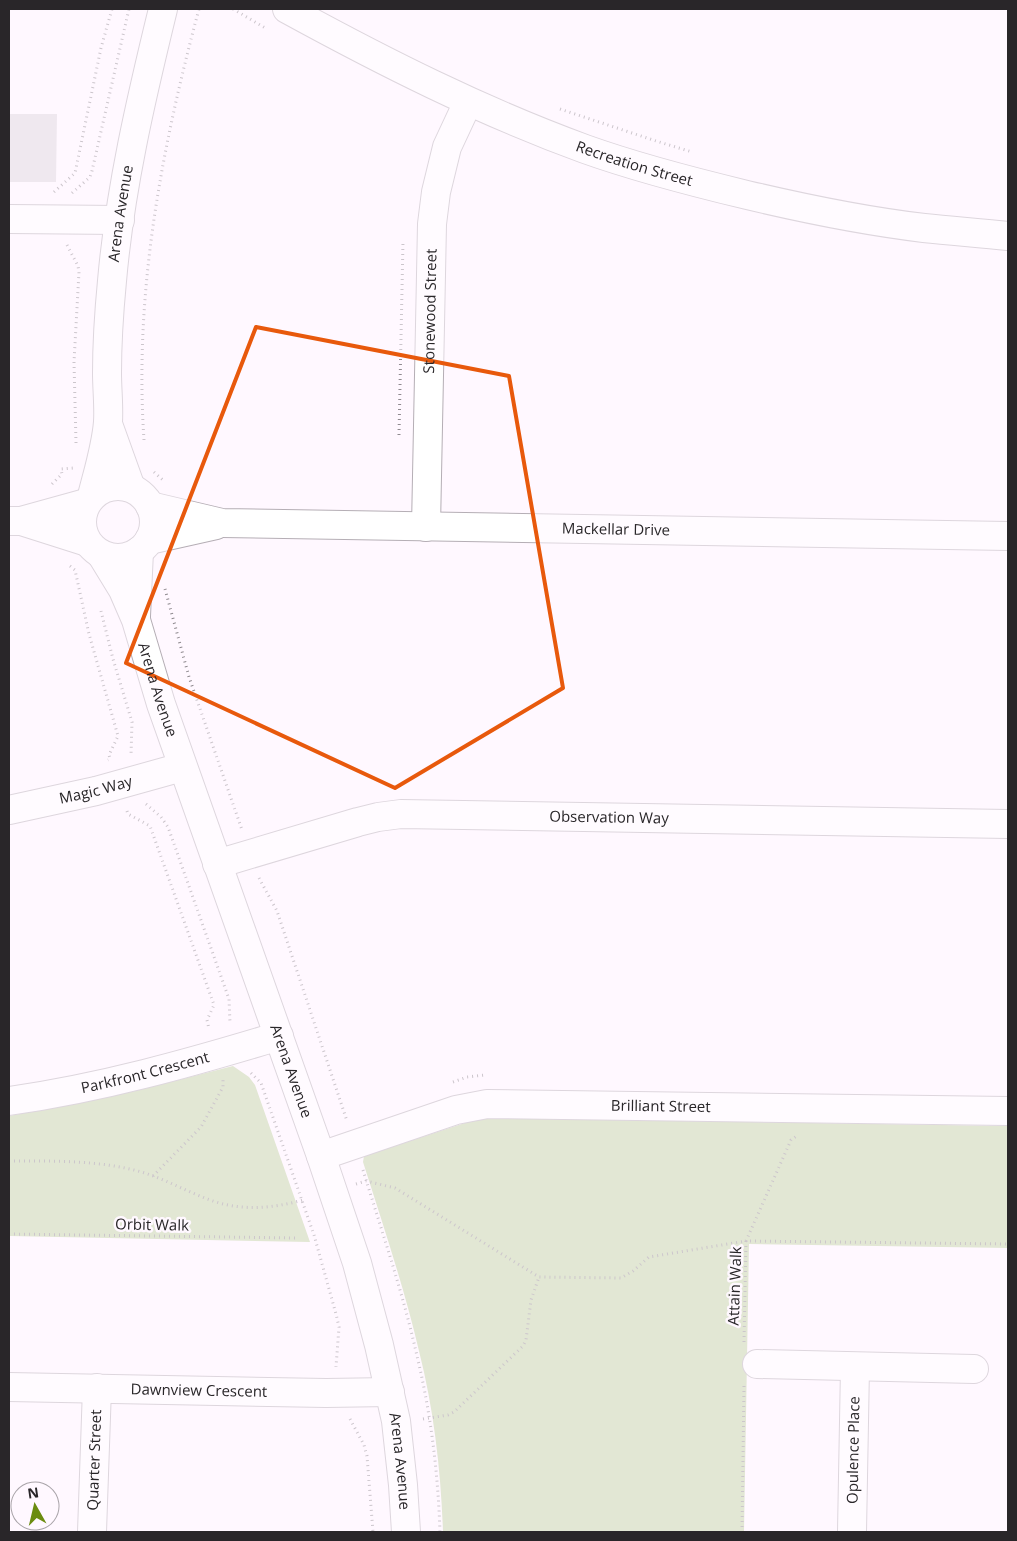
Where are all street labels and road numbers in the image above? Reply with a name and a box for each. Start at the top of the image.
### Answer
street label: Recreation Street [573,136,695,190]
street label: Arena Avenue [103,163,137,263]
street label: Stonewood Street [418,248,441,374]
street label: Mackellar Drive [562,518,670,539]
street label: Arena Avenue [134,640,183,739]
street label: Magic Way [57,770,135,808]
street label: Observation Way [549,805,669,827]
street label: Arena Avenue [266,1021,318,1120]
street label: Parkfront Crescent [79,1046,211,1097]
street label: Brilliant Street [611,1095,711,1116]
street label: Orbit Walk [115,1213,189,1235]
street label: Attain Walk [723,1246,745,1326]
street label: Dawnview Crescent [130,1378,268,1401]
street label: Opulence Place [842,1396,863,1504]
street label: Quarter Street [82,1409,105,1511]
street label: Arena Avenue [385,1410,416,1510]

